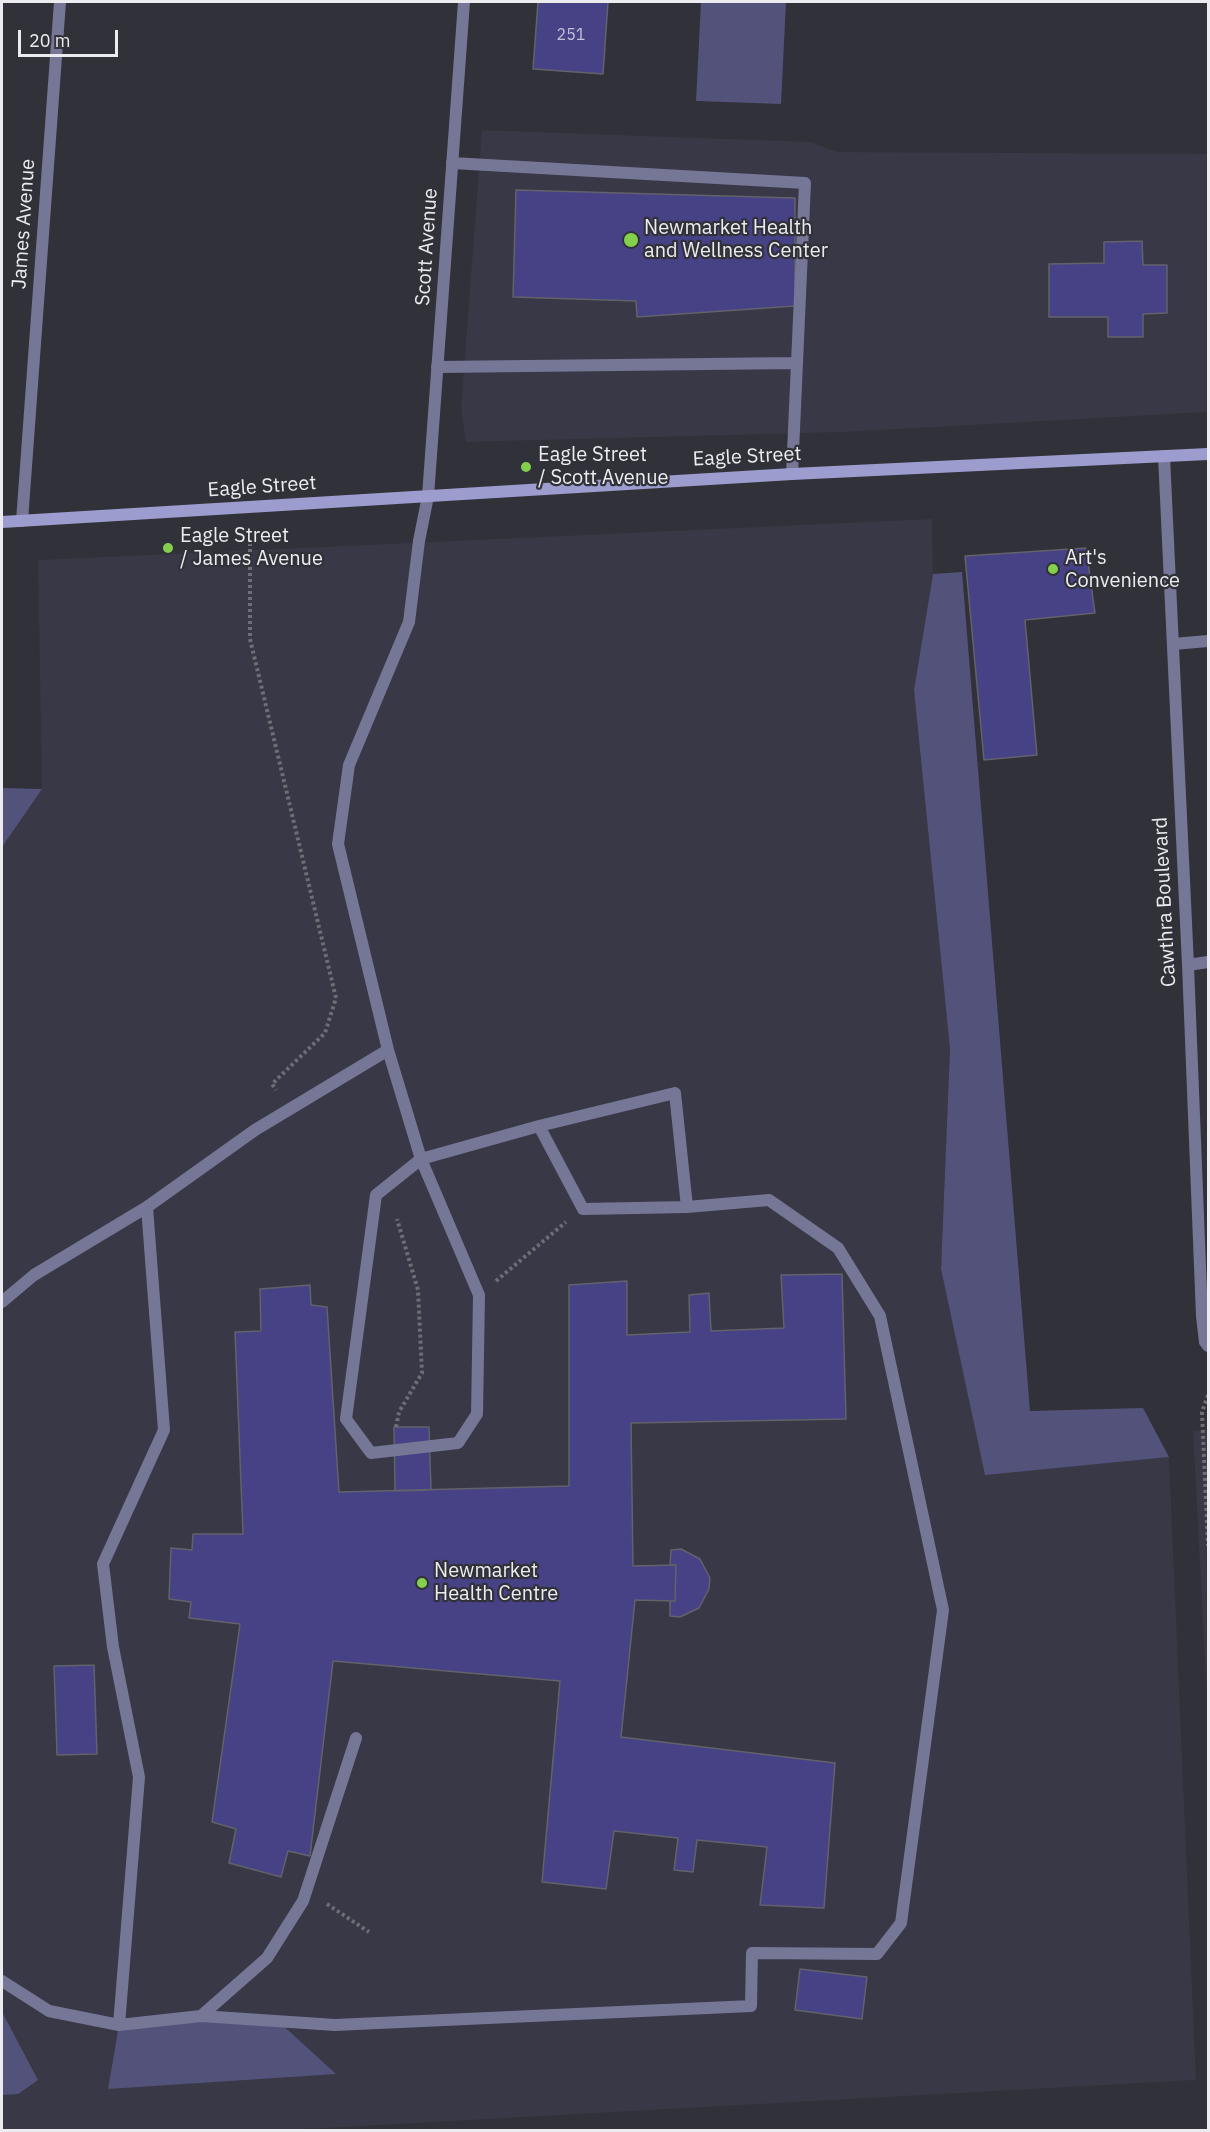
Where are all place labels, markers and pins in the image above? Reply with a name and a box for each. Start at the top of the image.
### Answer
place label: Newmarket Health and Wellness Center [644,216,828,263]
marker: Newmarket Health and Wellness Center [622,231,640,249]
place label: Eagle Street / Scott Avenue [538,443,668,490]
marker: Eagle Street / Scott Avenue [519,460,533,474]
place label: Eagle Street / James Avenue [180,524,323,571]
marker: Eagle Street / James Avenue [161,541,175,555]
place label: Art's Convenience [1065,546,1180,593]
marker: Art's Convenience [1046,562,1060,576]
place label: Newmarket Health Centre [434,1559,558,1606]
marker: Newmarket Health Centre [415,1576,429,1590]

